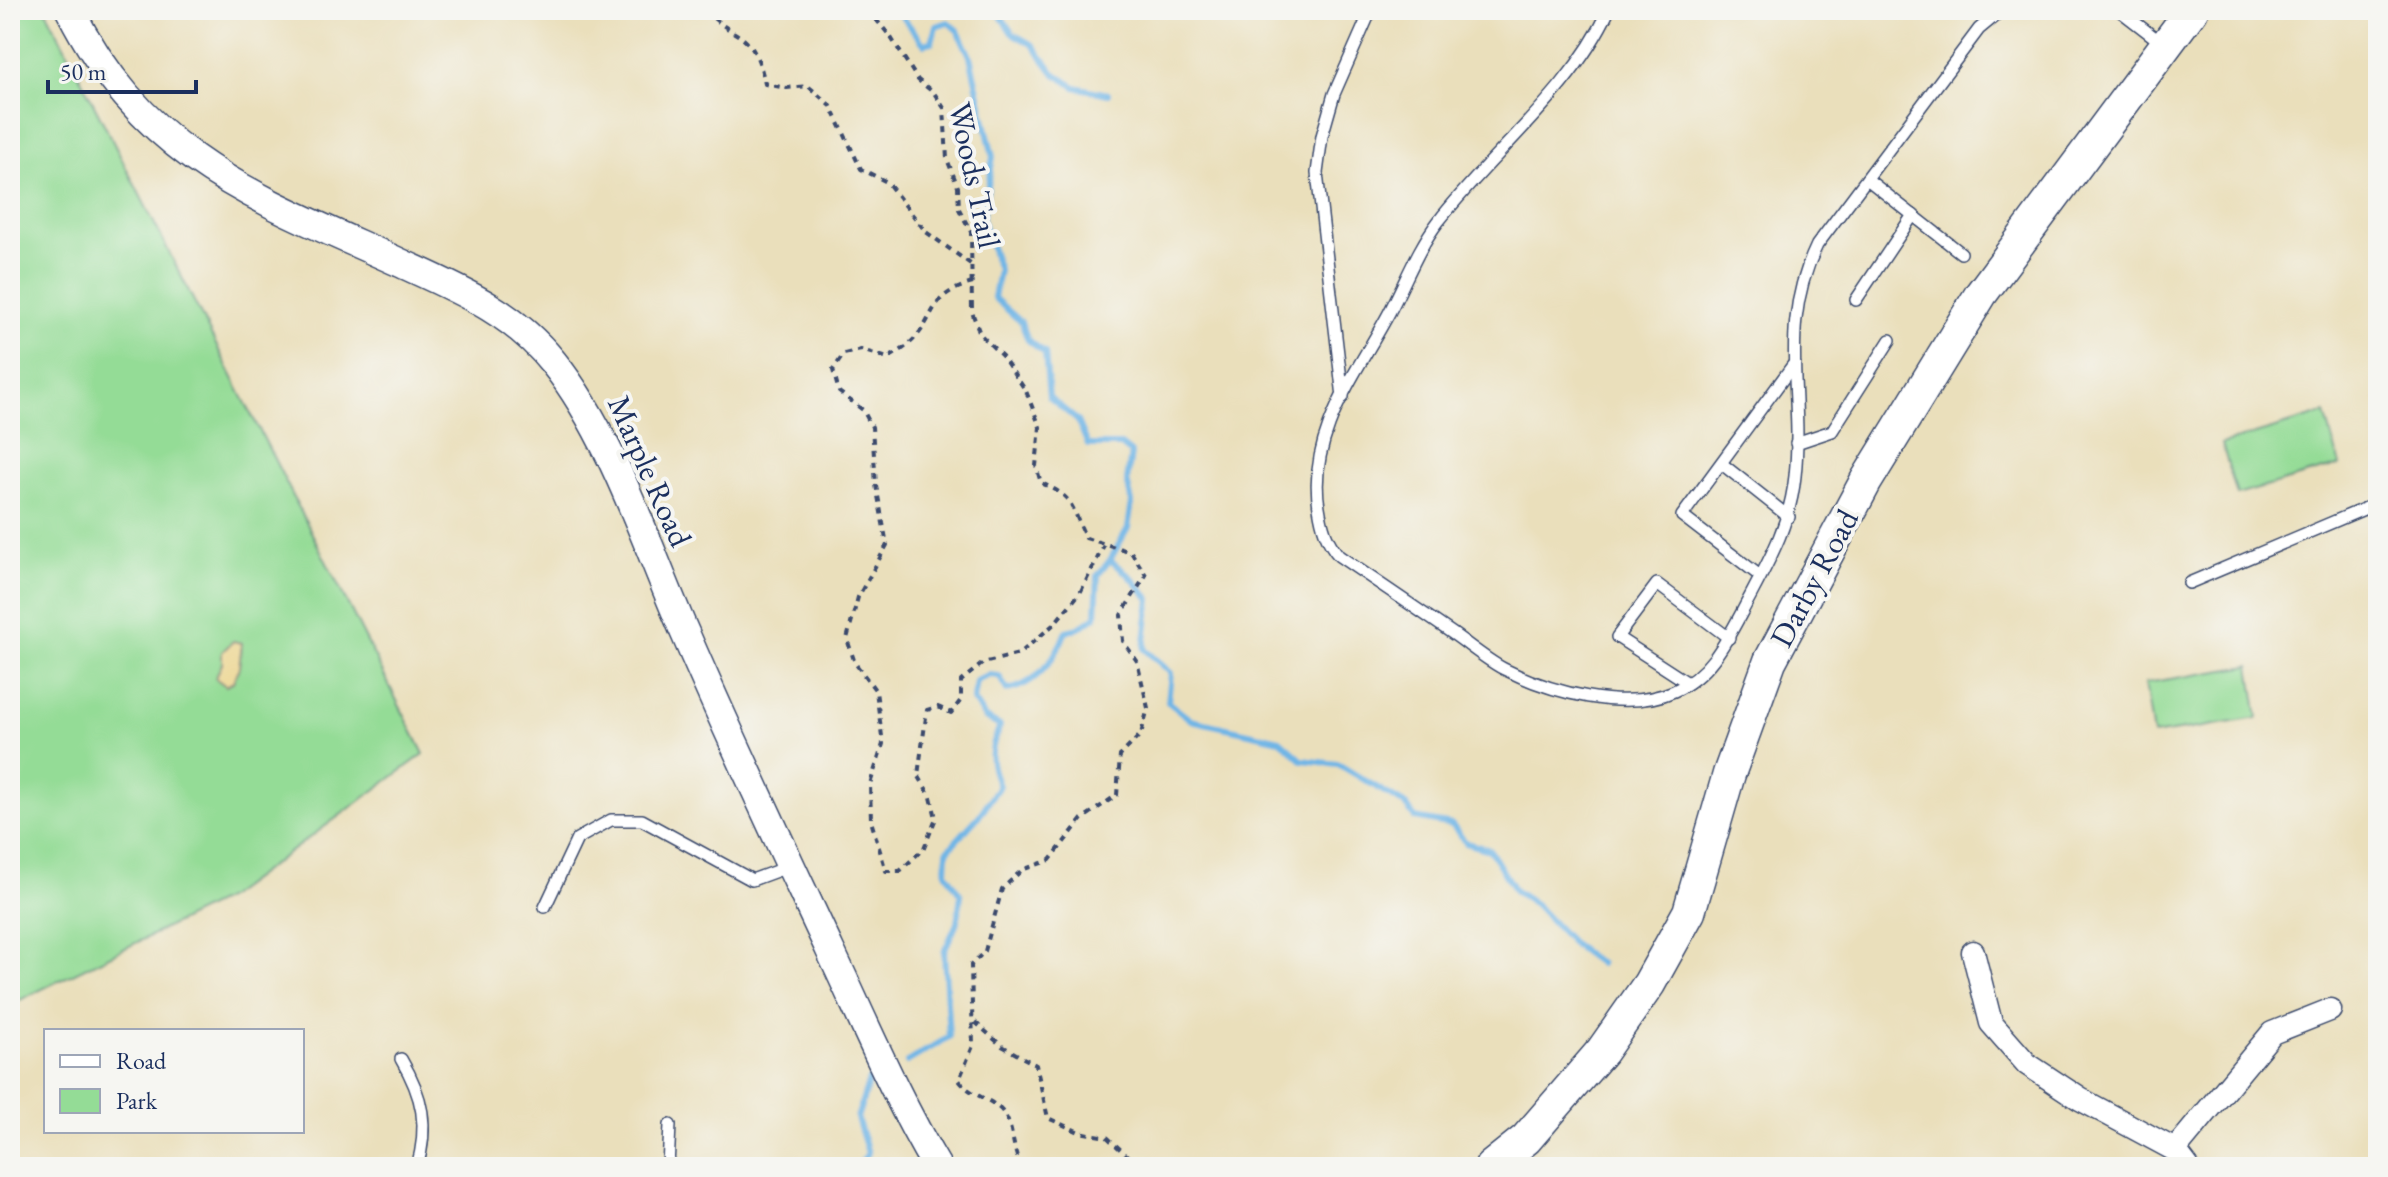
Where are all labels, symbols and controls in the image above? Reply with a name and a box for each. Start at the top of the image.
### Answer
scale bar [48,44,196,94]
text: 50 m [60,56,107,87]
street label: Woods Trail [939,98,1011,252]
street label: Marple Road [598,389,702,554]
street label: Darby Road [1760,501,1868,654]
legend [44,1029,304,1133]
text: Road [116,1045,167,1076]
text: Park [116,1085,158,1116]

